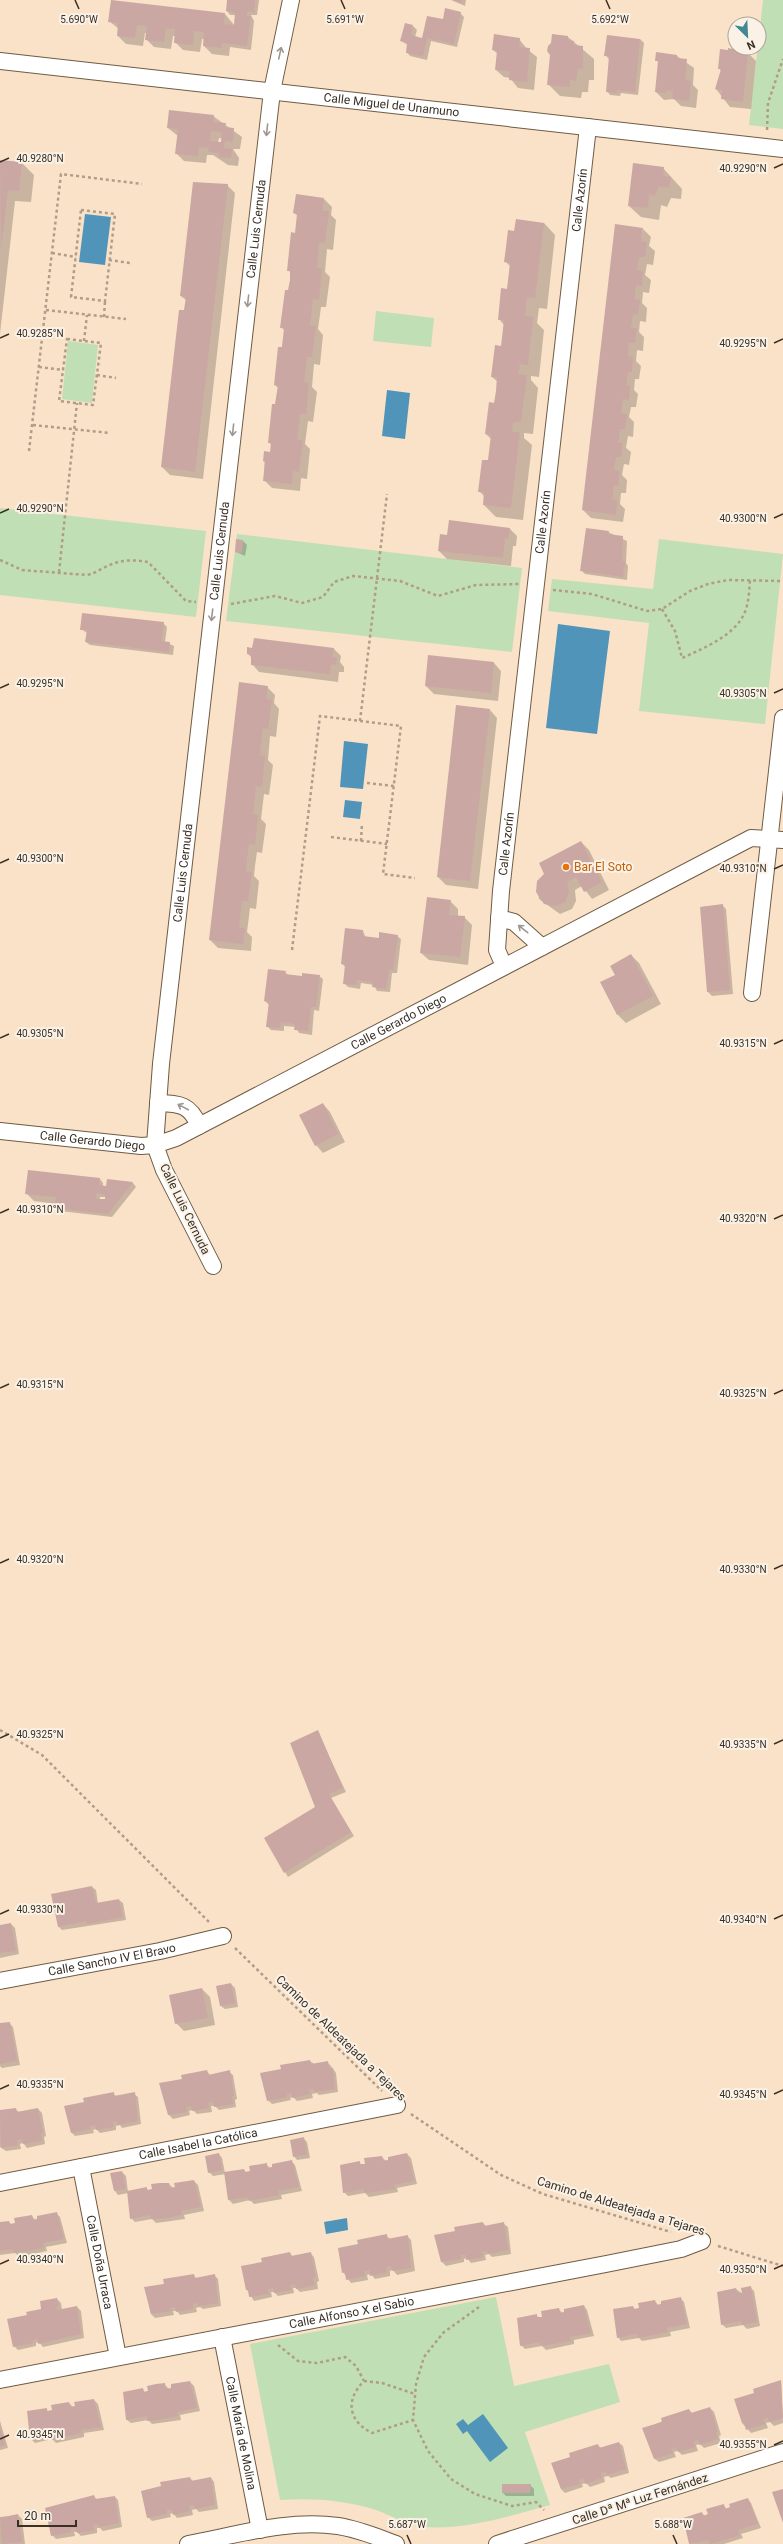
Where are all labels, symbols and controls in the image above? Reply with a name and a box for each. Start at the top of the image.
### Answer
text: 5.690°W [60,14,98,25]
text: 5.691°W [326,14,364,25]
text: 5.692°W [591,14,629,25]
north arrow [727,16,767,56]
text: N [744,37,757,52]
one-way arrow [276,47,284,60]
street label: Calle Miguel de Unamuno [323,90,460,120]
one-way arrow [263,123,271,136]
text: 40.9280°N [16,153,64,164]
text: 40.9290°N [719,163,767,174]
street label: Calle Azorín [569,168,590,233]
street label: Calle Luis Cernuda [244,179,269,279]
one-way arrow [244,294,252,307]
text: 40.9285°N [16,328,64,339]
text: 40.9295°N [719,338,767,349]
one-way arrow [229,423,237,436]
street label: Calle Azorín [532,489,554,555]
street label: Calle Luis Cernuda [207,501,232,601]
text: 40.9290°N [16,503,64,514]
text: 40.9300°N [719,513,767,524]
one-way arrow [209,608,216,621]
text: 40.9295°N [16,678,64,689]
text: 40.9305°N [719,688,767,699]
street label: Calle Azorín [496,811,517,876]
street label: Calle Luis Cernuda [170,823,195,923]
text: 40.9300°N [16,853,64,864]
place label: Bar El Soto [574,860,633,874]
marker: Bar El Soto [561,862,571,872]
text: 40.9310°N [719,863,767,874]
one-way arrow [517,924,528,933]
street label: Calle Gerardo Diego [348,991,449,1053]
text: 40.9305°N [16,1028,64,1039]
text: 40.9315°N [719,1038,767,1049]
one-way arrow [178,1103,190,1110]
street label: Calle Gerardo Diego [39,1128,146,1153]
street label: Calle Luis Cernuda [157,1161,213,1257]
text: 40.9310°N [16,1204,64,1215]
text: 40.9320°N [719,1213,767,1224]
text: 40.9315°N [16,1379,64,1390]
text: 40.9325°N [719,1388,767,1399]
text: 40.9320°N [16,1554,64,1565]
text: 40.9330°N [719,1564,767,1575]
text: 40.9325°N [16,1729,64,1740]
text: 40.9335°N [719,1739,767,1750]
text: 40.9330°N [16,1904,64,1915]
text: 40.9340°N [719,1914,767,1925]
street label: Calle Sancho IV El Bravo [47,1940,177,1979]
street label: Camino de Aldeatejada a Tejares [273,1972,409,2104]
text: 40.9335°N [16,2079,64,2090]
text: 40.9345°N [719,2089,767,2100]
street label: Calle Isabel la Católica [138,2126,259,2163]
street label: Camino de Aldeatejada a Tejares [535,2174,707,2238]
street label: Calle Doña Urraca [84,2214,116,2310]
text: 40.9340°N [16,2254,64,2265]
text: 40.9350°N [719,2264,767,2275]
street label: Calle Alfonso X el Sabio [288,2294,415,2332]
street label: Calle María de Molina [223,2375,259,2491]
text: 40.9345°N [16,2429,64,2440]
text: 40.9355°N [719,2439,767,2450]
street label: Calle Dª Mª Luz Fernández [570,2470,710,2528]
scale bar [18,2502,76,2528]
text: 20 m [24,2509,51,2523]
text: 5.687°W [388,2519,426,2530]
text: 5.688°W [654,2519,692,2530]

